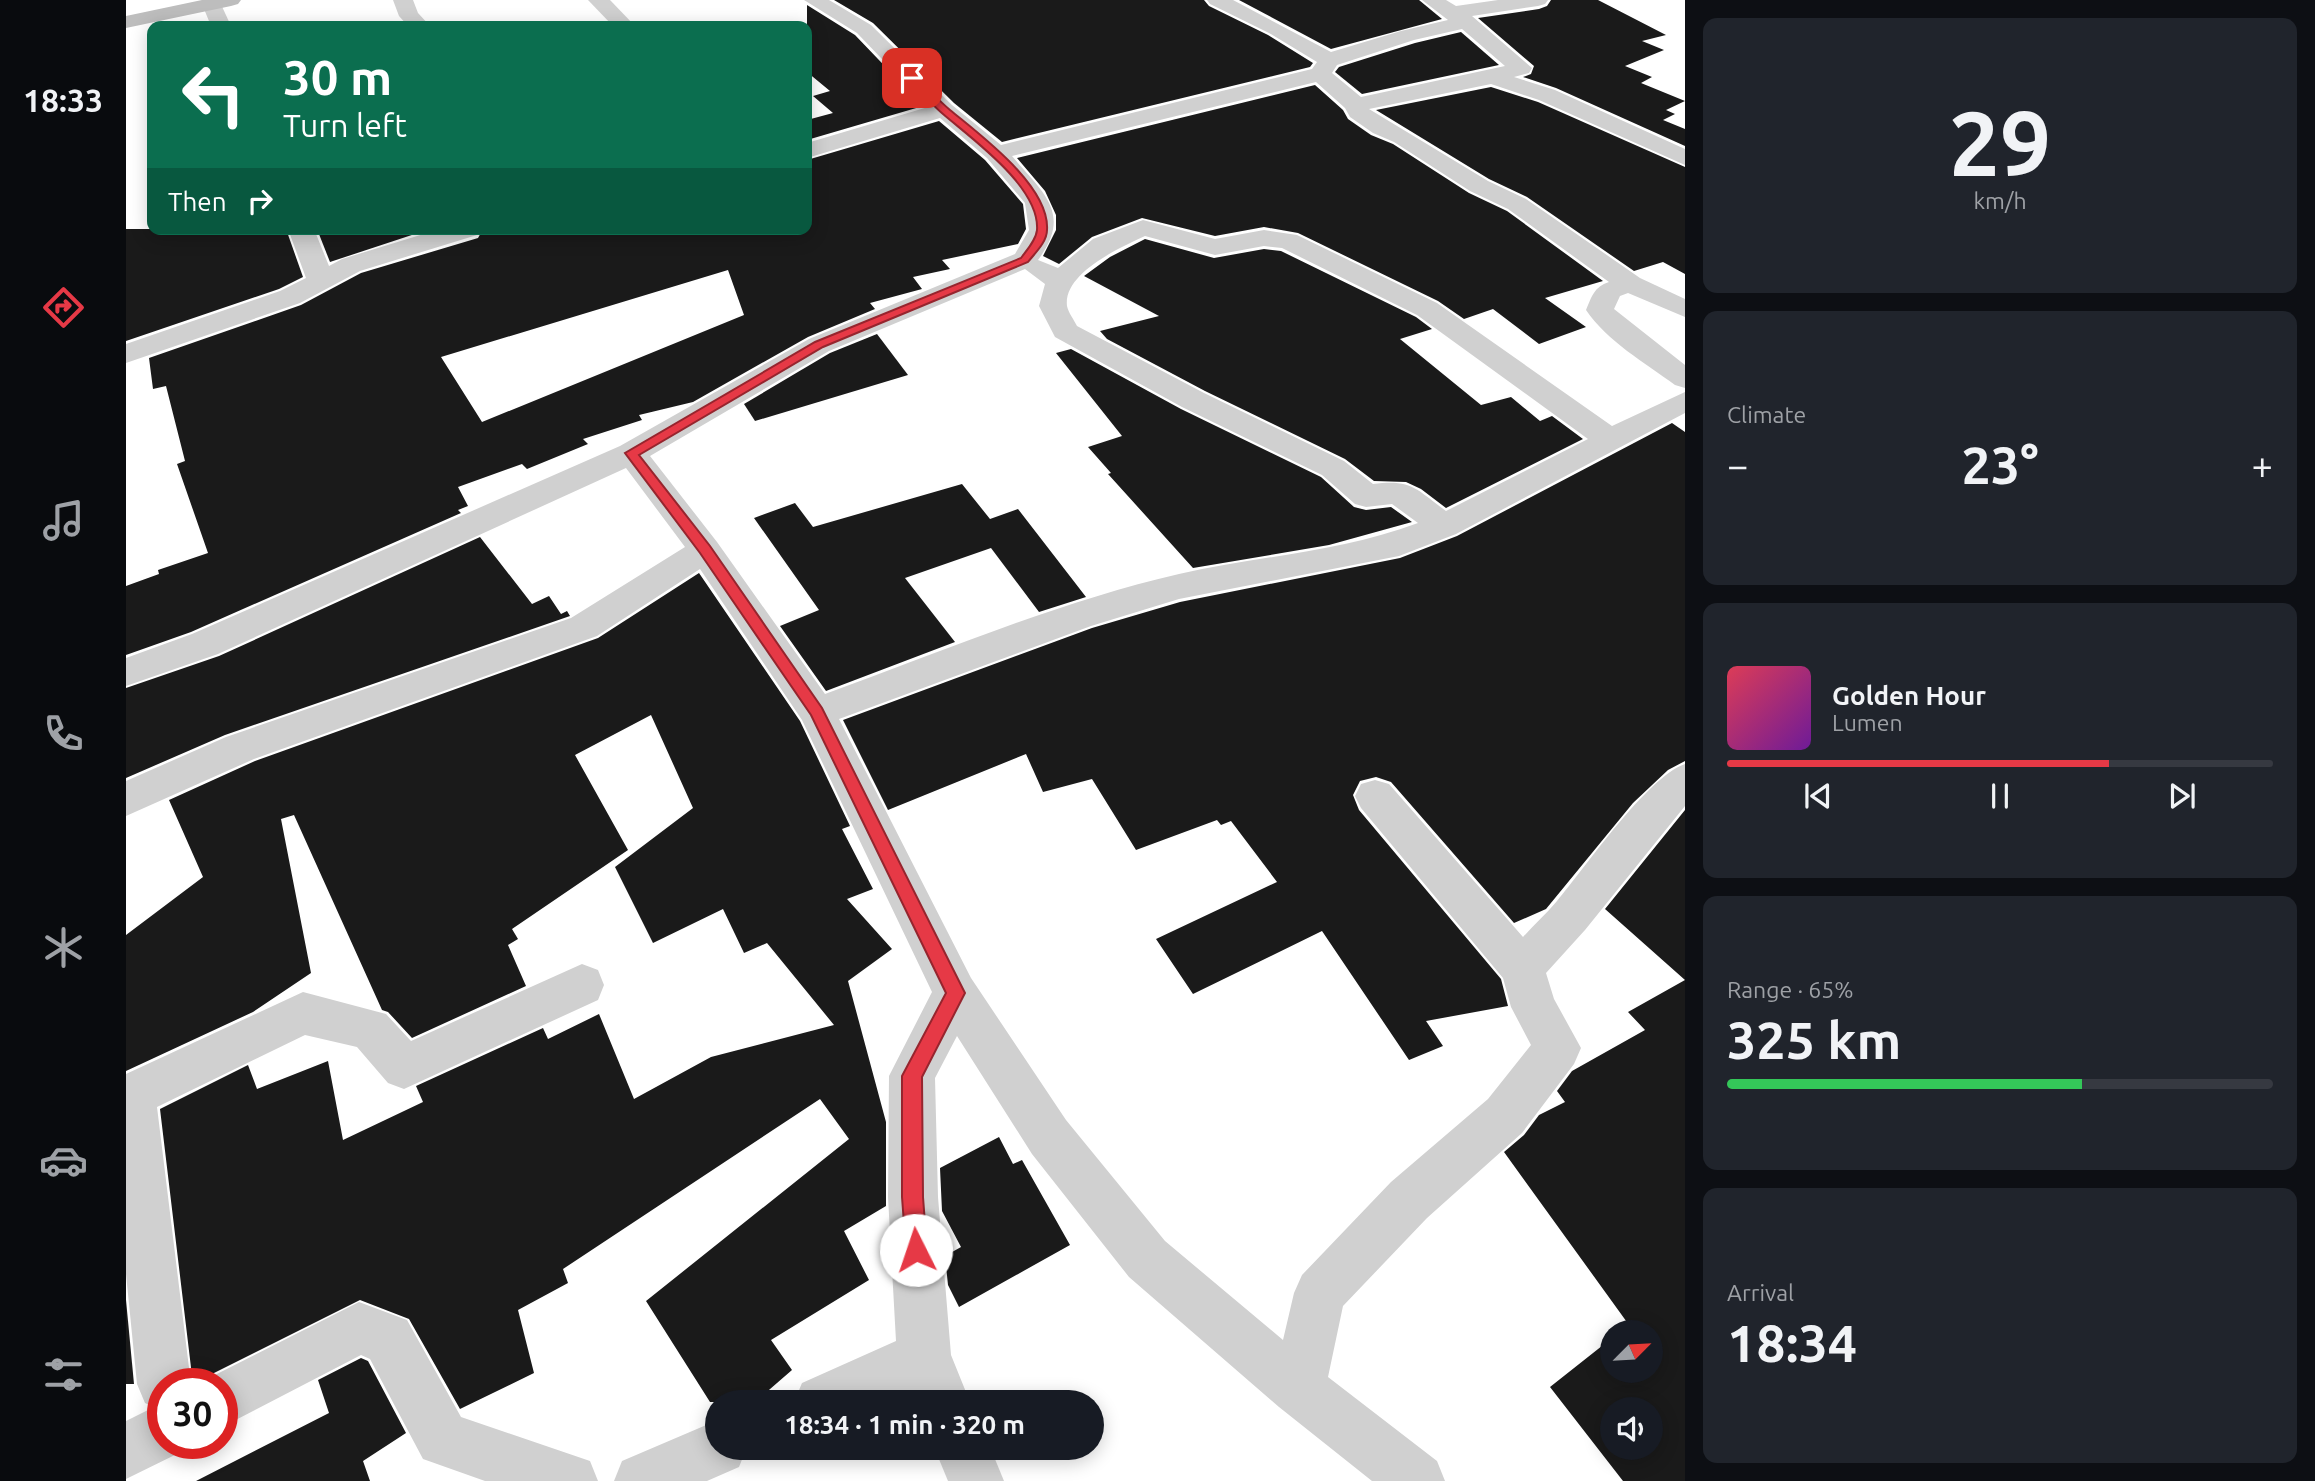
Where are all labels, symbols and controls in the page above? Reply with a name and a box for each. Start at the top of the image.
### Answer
pin [882,48,942,108]
icon: left [168,49,259,140]
text: 30 m [283,49,392,104]
icon: arrive [893,59,931,97]
text: 18:33 [23,82,103,118]
text: 29 [1949,91,2051,193]
text: Turn left [283,107,407,143]
icon: right [241,182,279,220]
text: Then [168,187,227,216]
text: km/h [1973,188,2027,213]
icon: directions [39,283,88,332]
text: Climate [1727,402,1806,427]
text: 23° [1961,436,2039,494]
text: − [1727,444,1748,486]
text: + [2252,444,2273,486]
icon: music [39,496,88,545]
text: Golden Hour [1832,681,1986,710]
icon: phone [39,709,88,758]
text: Lumen [1832,710,1903,735]
icon: previous [1799,777,1837,815]
icon: pause [1981,777,2019,815]
icon: next [2163,777,2201,815]
icon: climate [39,923,88,972]
text: Range · 65% [1727,977,1854,1002]
text: 325 km [1727,1011,1901,1069]
icon: car [39,1136,88,1185]
position arrow [879,1213,953,1287]
text: Arrival [1727,1280,1794,1305]
text: 18:34 [1727,1314,1857,1372]
north arrow [1600,1320,1662,1382]
map controls [1600,1320,1663,1460]
icon: filters [39,1350,88,1399]
speed limit sign: 30 [147,1368,238,1459]
button: sound [1600,1397,1663,1460]
text: 18:34 · 1 min · 320 m [784,1410,1025,1439]

